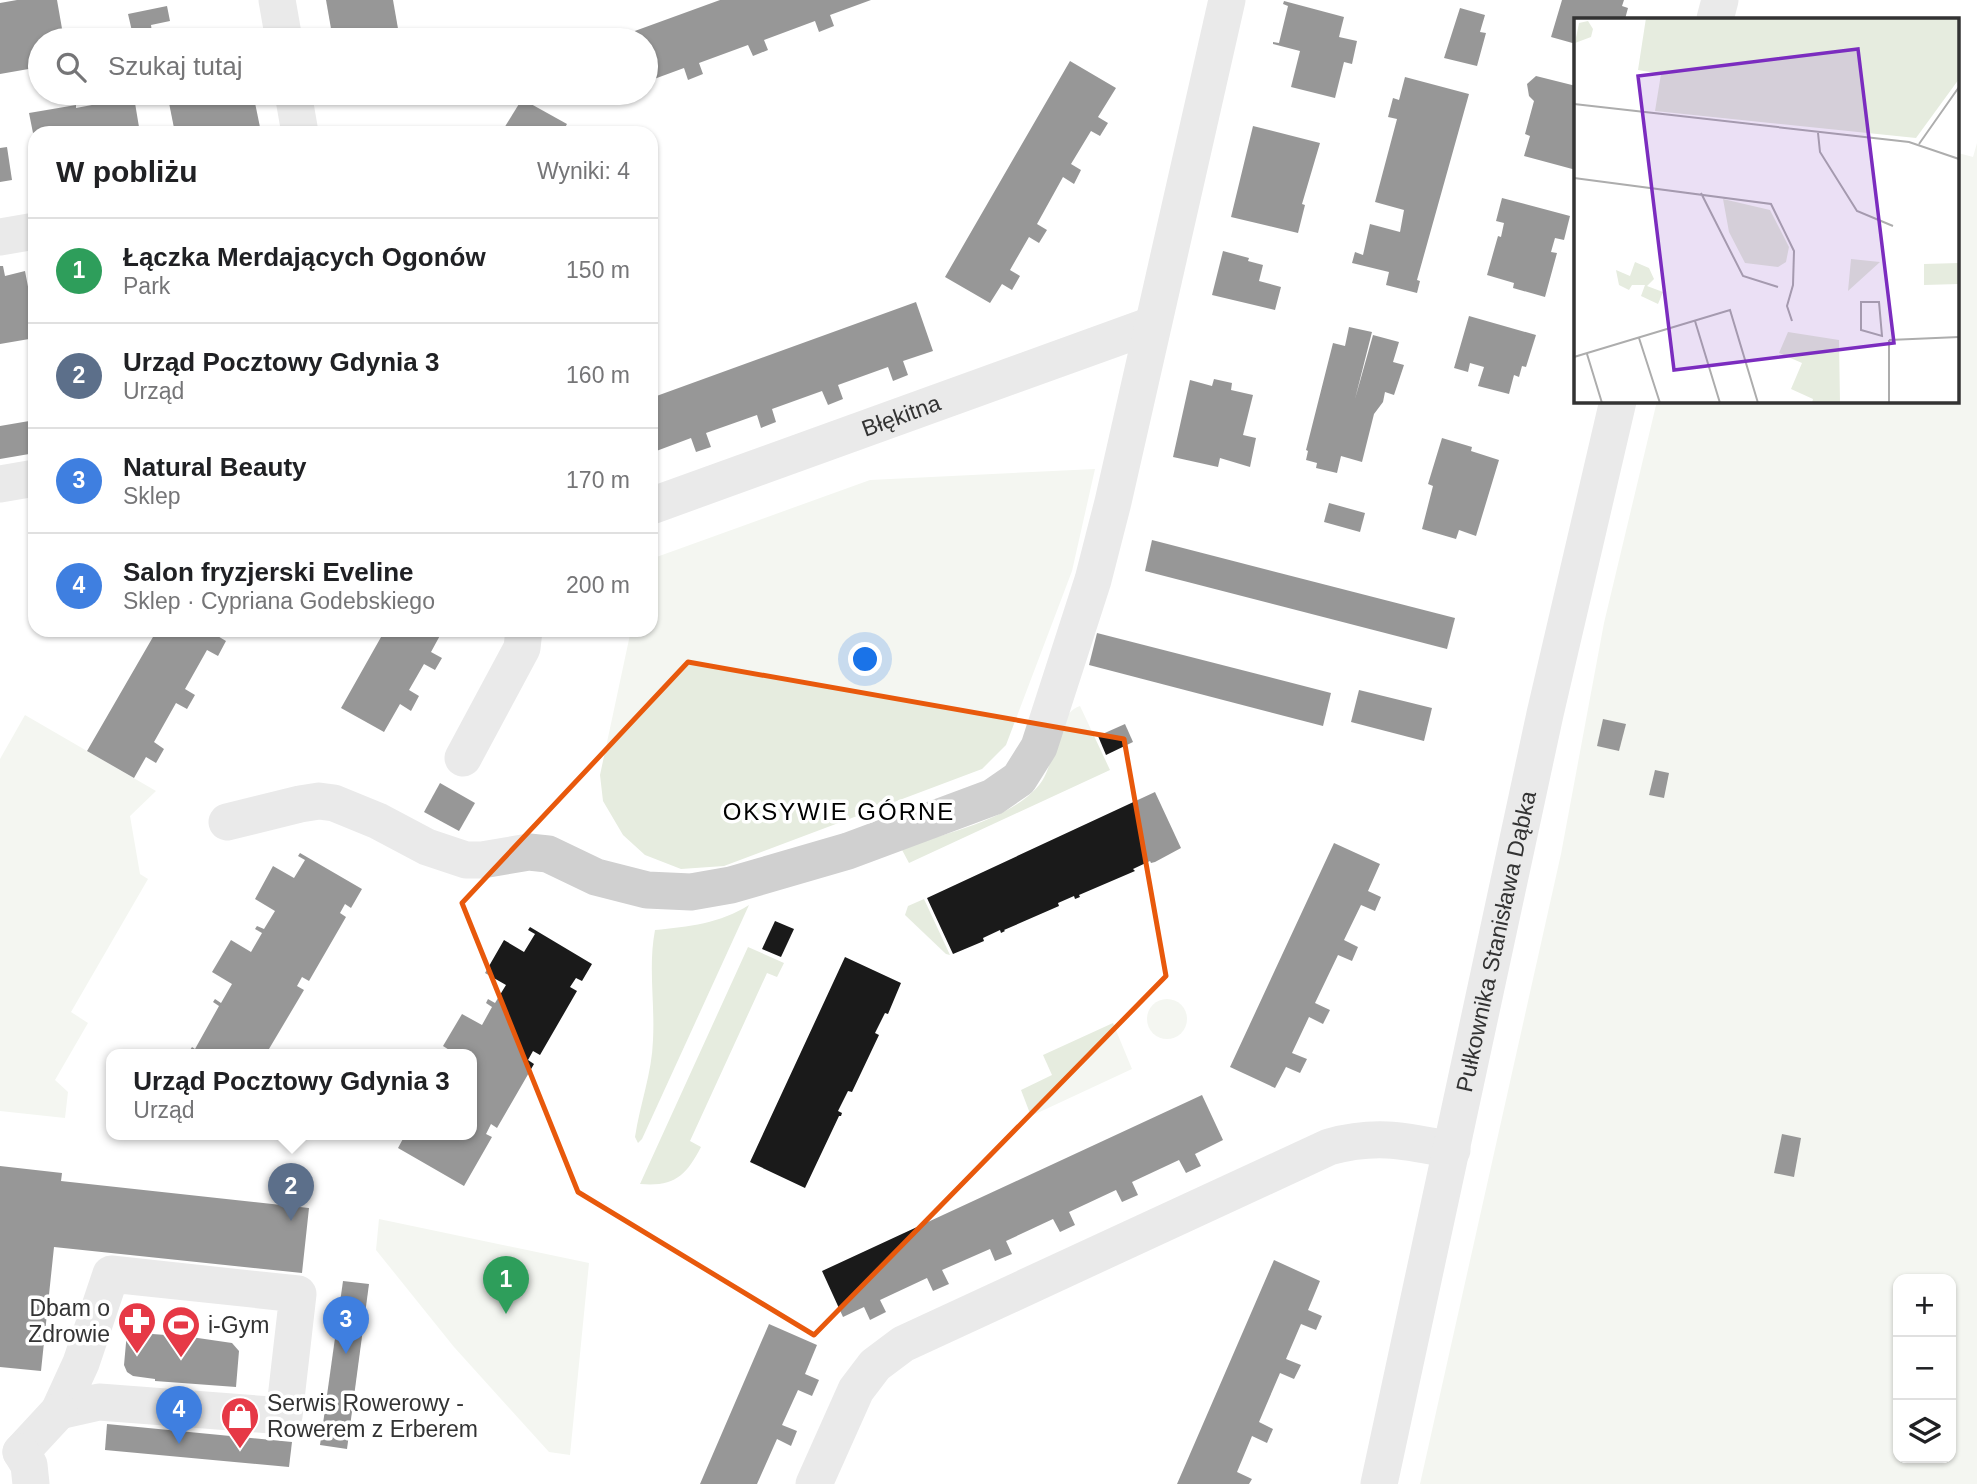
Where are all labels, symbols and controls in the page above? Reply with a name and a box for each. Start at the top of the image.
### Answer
inset map [1574,18,1960,402]
search box [28,28,658,105]
icon: search [52,48,90,86]
text: Szukaj tutaj [108,51,242,81]
text: W pobliżu [56,155,198,188]
text: Wyniki: 4 [537,158,630,184]
text: Łączka Merdających Ogonów [123,242,486,272]
text: 1 [73,257,85,283]
text: 150 m [566,257,630,283]
text: Park [123,273,170,299]
text: Urząd Pocztowy Gdynia 3 [123,347,439,377]
text: 2 [73,362,85,388]
text: 160 m [566,362,630,388]
text: Urząd [123,378,184,404]
street label: Błękitna [858,389,944,442]
text: Natural Beauty [123,452,307,482]
text: 3 [73,467,85,493]
text: 170 m [566,467,630,493]
text: Sklep [123,483,181,509]
text: Salon fryzjerski Eveline [123,557,413,587]
text: 4 [73,572,85,598]
text: 200 m [566,572,630,598]
text: Sklep · Cypriana Godebskiego [123,588,435,614]
your location [848,642,882,676]
street label: Pułkownika Stanisława Dąbka [1451,788,1541,1094]
district label: OKSYWIE GÓRNE [723,798,955,825]
popup [106,1049,477,1140]
text: Urząd Pocztowy Gdynia 3 [133,1066,450,1096]
text: Urząd [133,1097,195,1123]
pin: 2 [268,1163,314,1221]
pin: 1 [483,1256,529,1314]
map controls [1893,1274,1956,1463]
button: + [1893,1274,1956,1337]
place label: Dbam o Zdrowie [28,1295,110,1347]
pin: 3 [323,1296,369,1354]
pharmacy icon: Dbam o Zdrowie [116,1300,158,1355]
sports icon: i-Gym [160,1304,202,1359]
place label: i-Gym [208,1312,269,1338]
button: − [1893,1337,1956,1400]
pin: 4 [156,1386,202,1444]
place label: Serwis Rowerowy - Rowerem z Erberem [267,1390,478,1442]
shop icon: Serwis Rowerowy - Rowerem z Erberem [219,1395,261,1450]
button: layers [1893,1400,1956,1463]

